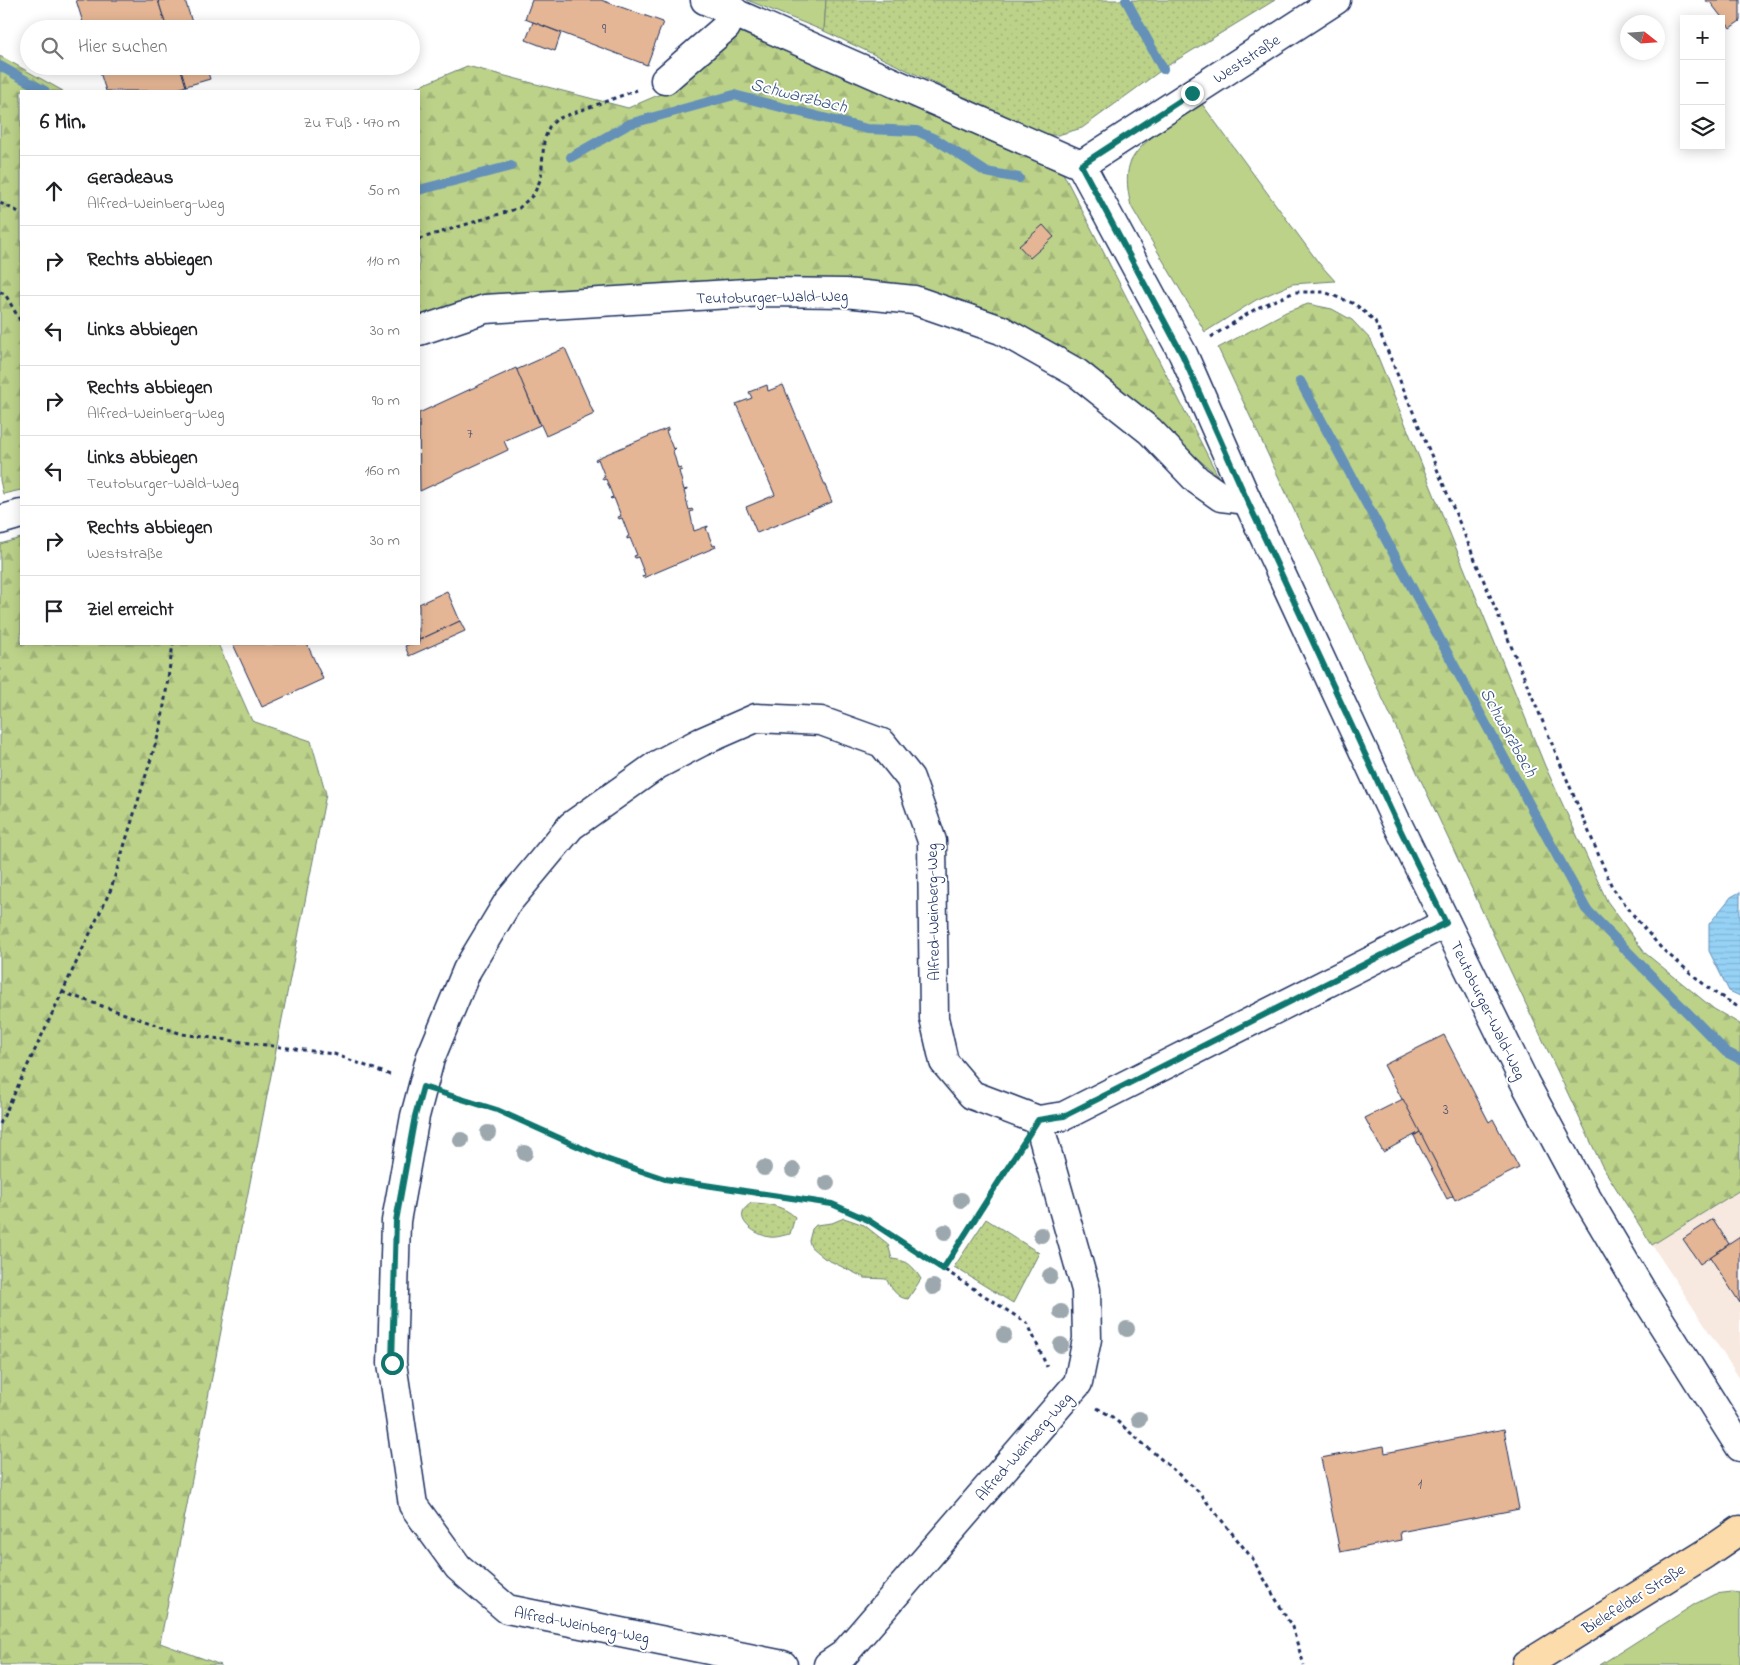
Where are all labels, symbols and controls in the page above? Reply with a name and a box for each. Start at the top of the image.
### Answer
north arrow [1620,15,1665,60]
map controls [1680,15,1725,150]
button: + [1680,15,1725,60]
house number: 9 [602,19,607,40]
search box [20,20,420,75]
street label: Weststraße [1209,29,1286,90]
icon: search [38,34,66,62]
text: Hier suchen [78,34,167,61]
button: − [1680,60,1725,105]
water label: Schwarzbach [748,72,850,122]
route end [1181,82,1204,105]
button: layers [1680,105,1725,150]
text: 6 Min. [40,108,86,138]
text: Zu Fuß · 470 m [303,111,400,135]
text: Geradeaus [87,165,174,192]
icon: ahead [40,177,68,205]
text: 50 m [368,179,400,203]
text: Alfred-Weinberg-Weg [87,192,225,216]
icon: right [40,247,68,275]
text: Rechts abbiegen [87,247,212,274]
text: 110 m [366,249,400,273]
street label: Teutoburger-Wald-Weg [696,285,848,311]
icon: left [40,317,68,345]
text: Links abbiegen [87,317,198,344]
text: 30 m [370,319,400,343]
text: Rechts abbiegen [87,375,212,402]
icon: right [40,387,68,415]
text: 90 m [372,389,400,413]
text: Alfred-Weinberg-Weg [87,402,225,426]
house number: 7 [467,424,473,445]
text: Links abbiegen [87,445,198,472]
icon: left [40,457,68,485]
text: 160 m [365,459,400,483]
text: Teutoburger-Wald-Weg [87,472,239,496]
text: Rechts abbiegen [87,515,212,542]
icon: right [40,527,68,555]
text: 30 m [370,529,400,553]
text: Weststraße [87,542,163,566]
icon: arrive [40,597,68,625]
text: Ziel erreicht [87,597,174,624]
water label: Schwarzbach [1472,684,1543,783]
street label: Alfred-Weinberg-Weg [921,843,947,981]
street label: Teutoburger-Wald-Weg [1443,937,1531,1084]
house number: 3 [1443,1100,1449,1121]
route start [381,1352,404,1375]
street label: Alfred-Weinberg-Weg [970,1388,1079,1507]
house number: 1 [1418,1474,1423,1495]
street label: Bielefelder Straße [1577,1558,1691,1642]
street label: Alfred-Weinberg-Weg [512,1601,651,1651]

